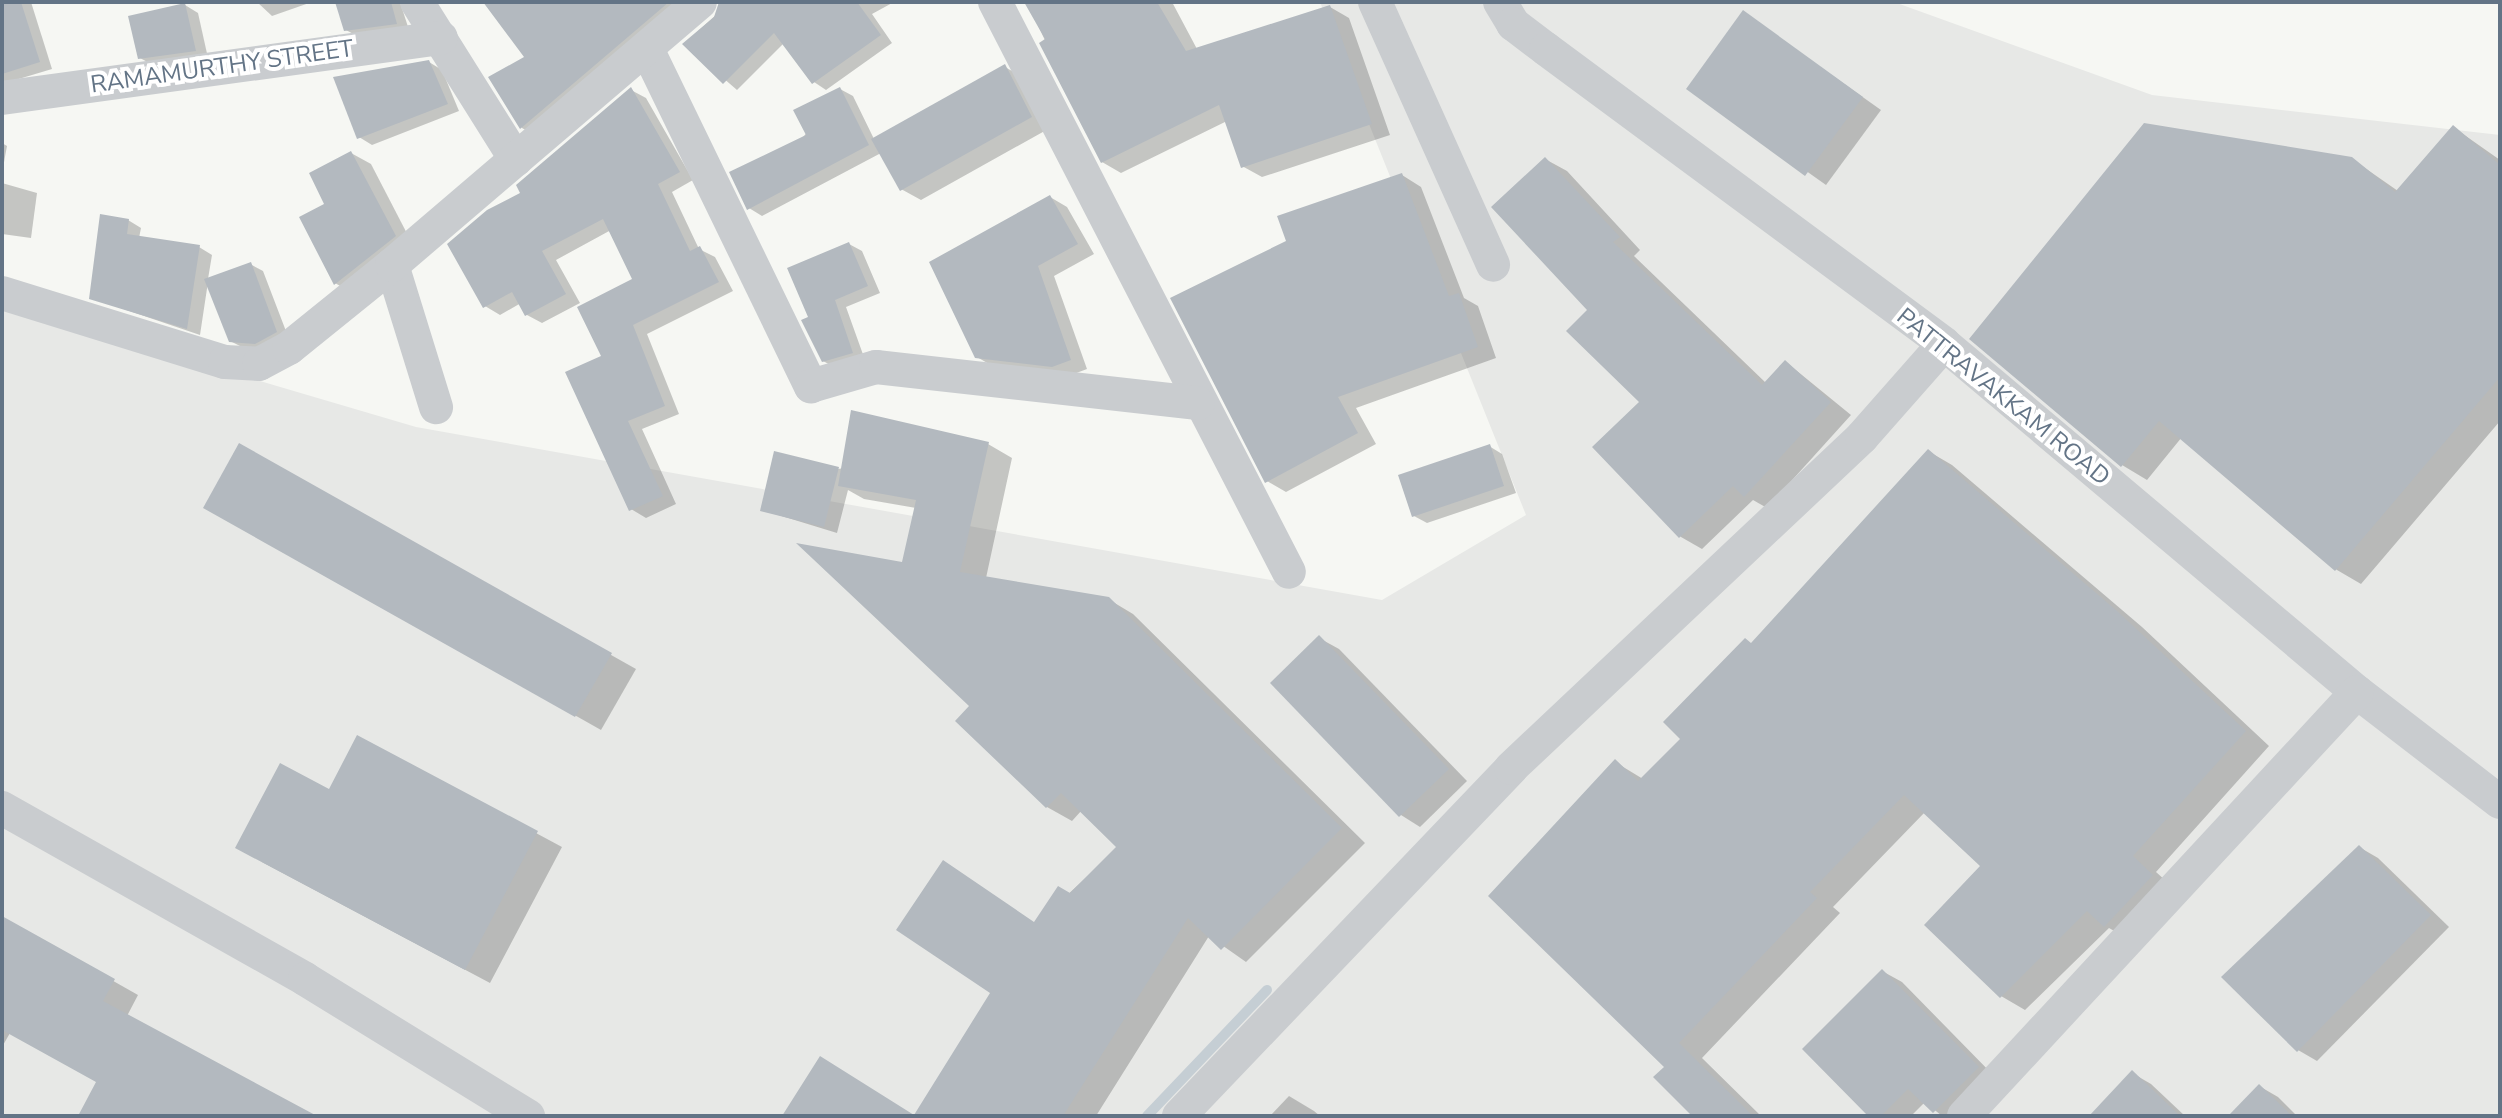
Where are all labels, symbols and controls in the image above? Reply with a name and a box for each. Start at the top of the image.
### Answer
street label: RAMAMURTHY STREET [89,34,355,100]
street label: PATTRAVAKKAM ROAD [1891,302,2115,492]

